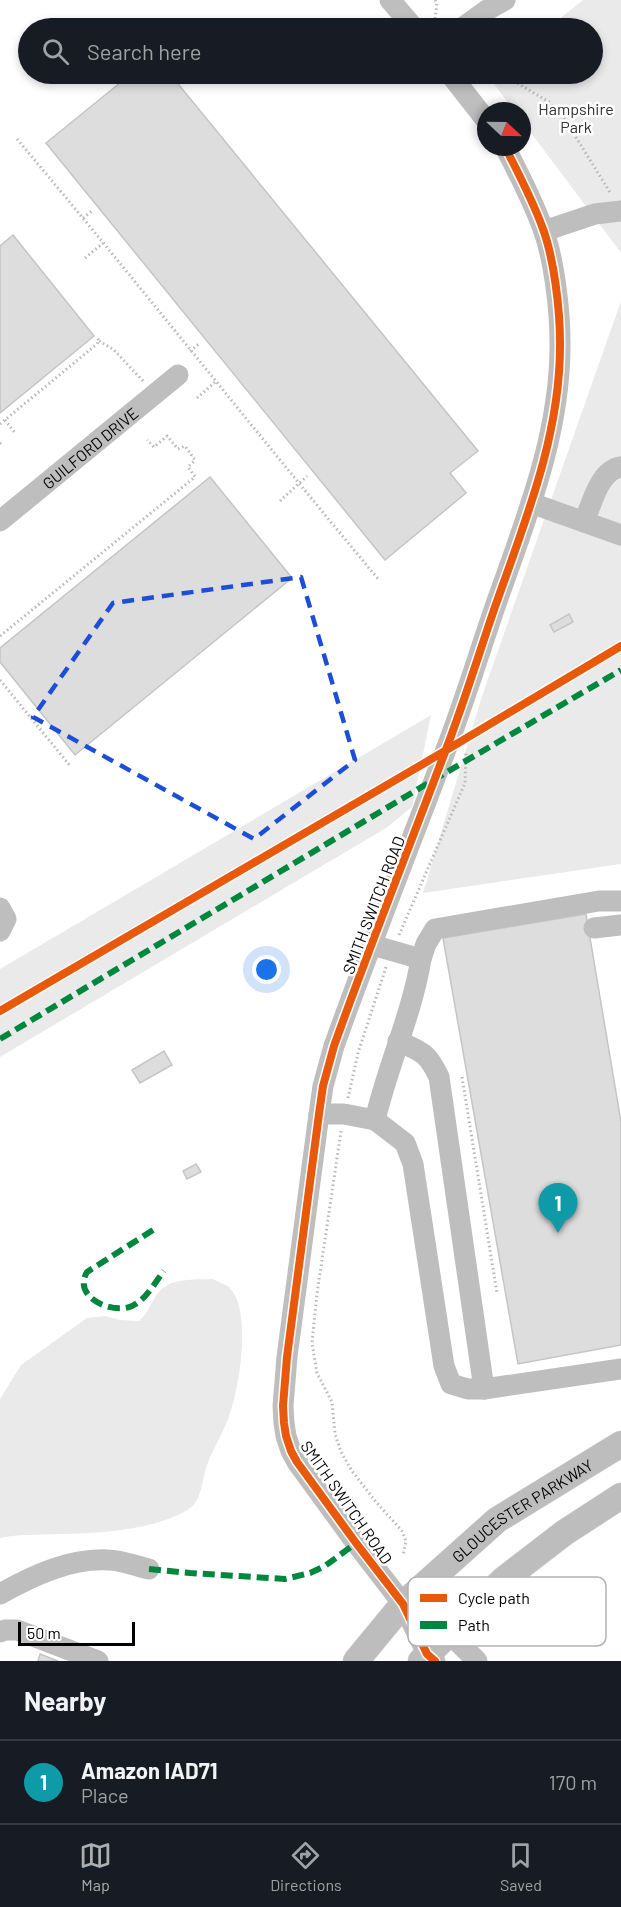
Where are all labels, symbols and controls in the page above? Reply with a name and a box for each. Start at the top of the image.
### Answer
search box [18,18,603,84]
icon: search [39,35,72,68]
text: Search here [87,38,201,64]
park label: Hampshire Park [538,99,614,136]
north arrow [477,102,531,156]
street label: GUILFORD DRIVE [38,403,141,492]
street label: SMITH SWITCH ROAD [338,833,408,977]
your location [252,955,281,984]
pin: 1 [538,1184,578,1233]
street label: SMITH SWITCH ROAD [297,1437,397,1567]
street label: GLOUCESTER PARKWAY [448,1454,596,1566]
legend [408,1577,606,1646]
text: Cycle path [458,1588,530,1607]
text: Path [458,1615,490,1634]
scale bar [18,1619,135,1646]
text: 50 m [27,1623,61,1642]
text: Nearby [24,1685,106,1716]
text: Amazon IAD71 [81,1757,218,1783]
text: 1 [40,1770,47,1794]
text: 170 m [549,1770,597,1794]
text: Place [81,1783,129,1807]
tab: Map [79,1839,112,1894]
tab: Directions [270,1839,342,1894]
tab: Saved [500,1839,542,1894]

